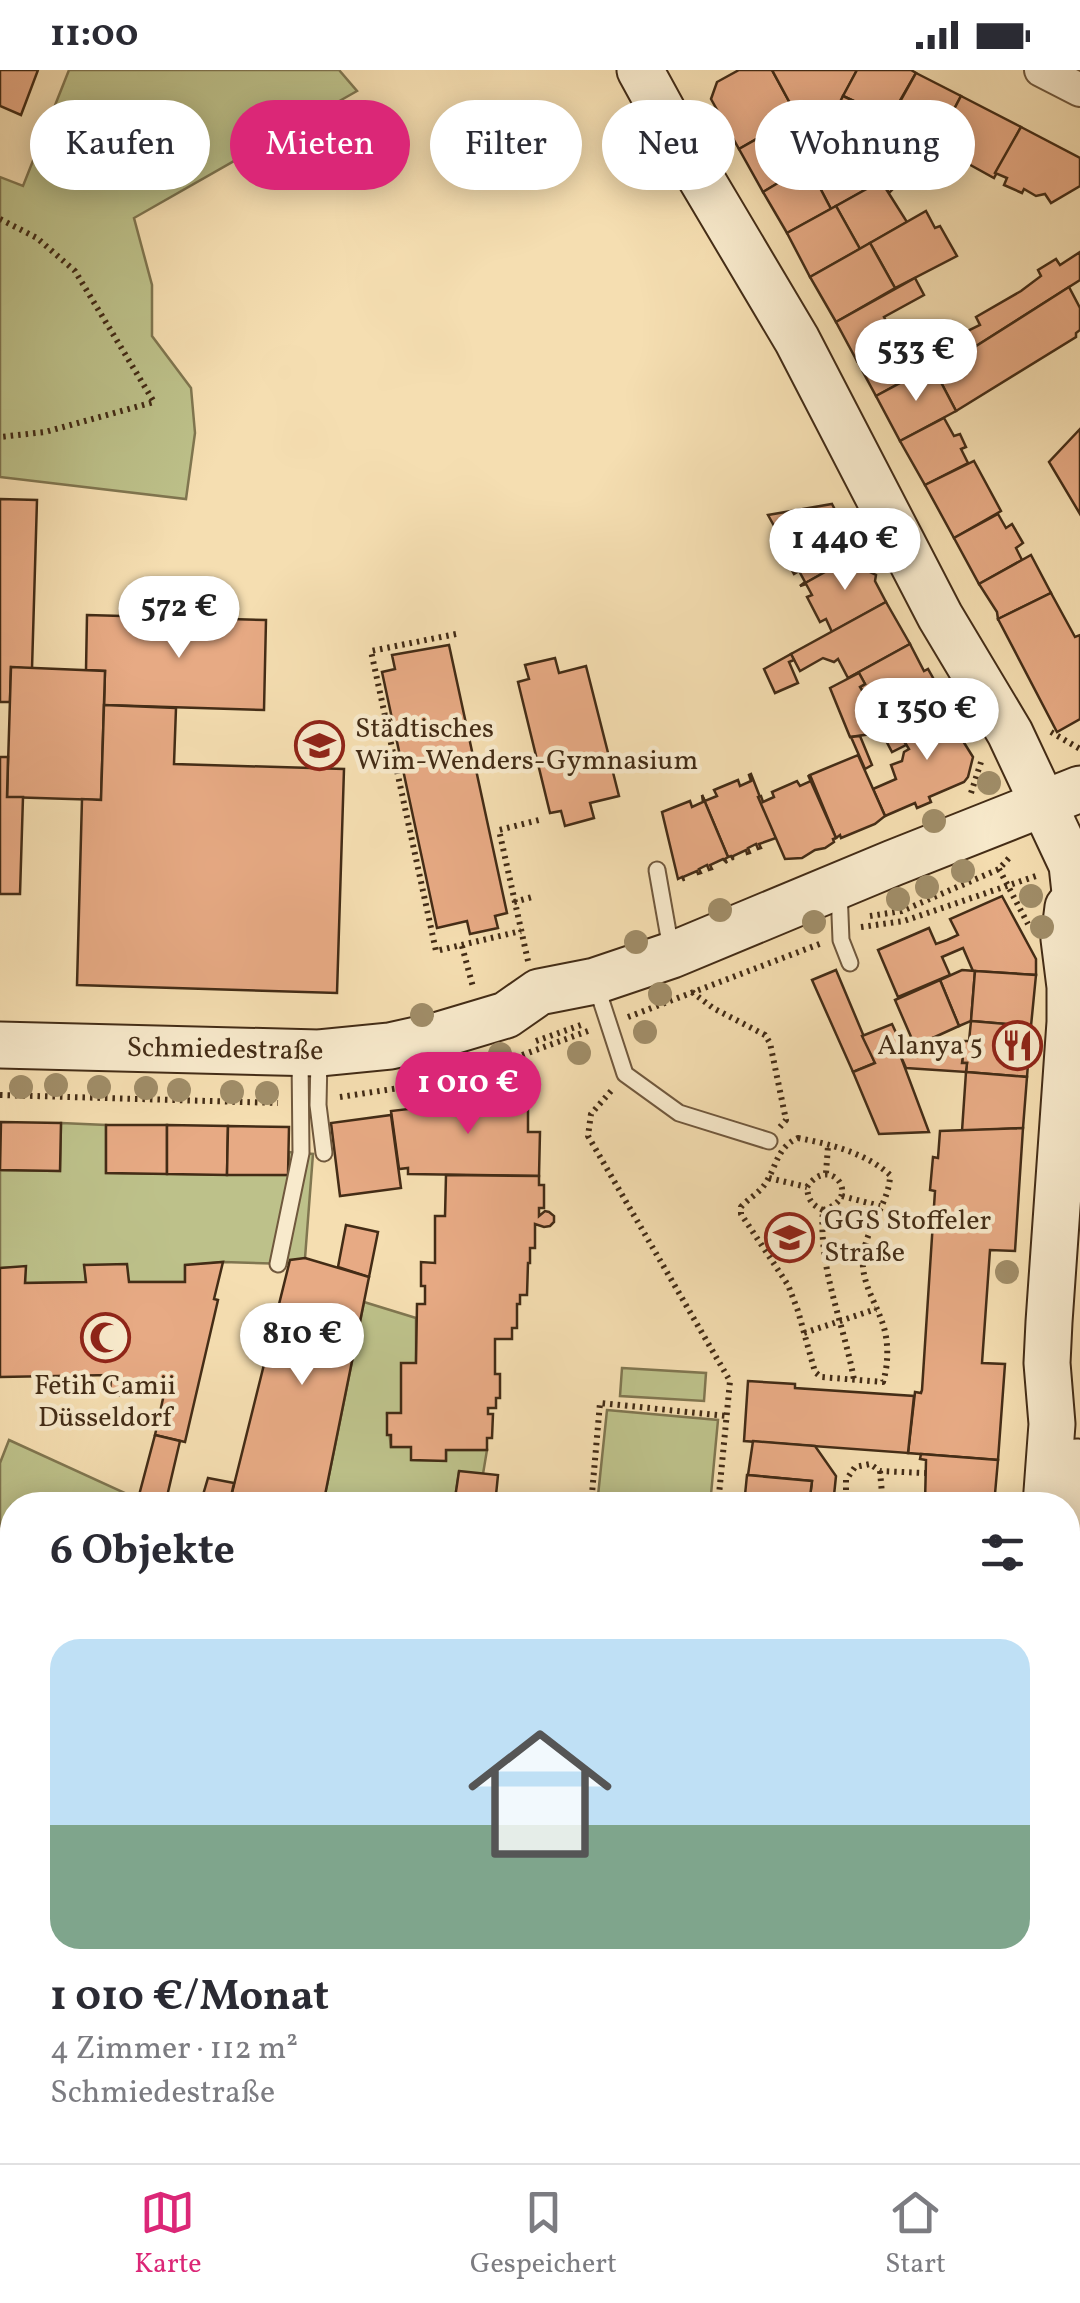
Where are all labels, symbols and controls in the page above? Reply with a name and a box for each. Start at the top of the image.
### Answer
text: 11:00 [50,9,139,62]
chip: Kaufen [30,100,210,190]
chip: Mieten [230,100,410,190]
chip: Filter [430,100,582,190]
chip: Neu [602,100,735,190]
chip: Wohnung [755,100,975,190]
pin: 533 € [846,319,986,404]
text: 533 € [877,329,955,373]
pin: 1 440 € [753,508,937,593]
text: 1 440 € [791,518,899,562]
pin: 572 € [109,576,249,661]
text: 572 € [140,586,218,630]
pin: 1 350 € [835,678,1019,763]
text: 1 350 € [877,688,977,732]
place label: Städtisches Wim-Wenders-Gymnasium [355,710,698,781]
school or university icon: Städtisches Wim-Wenders-Gymnasium [294,719,346,771]
restaurant icon: Alanya 5 [992,1020,1044,1072]
place label: Alanya 5 [877,1027,983,1066]
street label: Schmiedestraße [126,1029,324,1071]
pin: 1 010 € [376,1052,560,1137]
text: 1 010 € [417,1062,519,1106]
place label: GGS Stoffeler Straße [824,1202,991,1273]
school or university icon: GGS Stoffeler Straße [763,1211,815,1263]
pin: 810 € [232,1303,372,1388]
mosque icon: Fetih Camii Düsseldorf [79,1312,131,1364]
text: 810 € [262,1313,342,1357]
place label: Fetih Camii Düsseldorf [34,1367,176,1438]
text: 6 Objekte [50,1523,235,1582]
icon: filters [975,1525,1030,1580]
icon: home [450,1704,630,1884]
text: 1 010 €/Monat [50,1969,329,2028]
text: 4 Zimmer · 112 m² [50,2028,298,2072]
text: Schmiedestraße [50,2072,275,2116]
tab: Karte [134,2185,202,2284]
tab: Gespeichert [470,2185,617,2284]
tab: Start [885,2185,946,2284]

